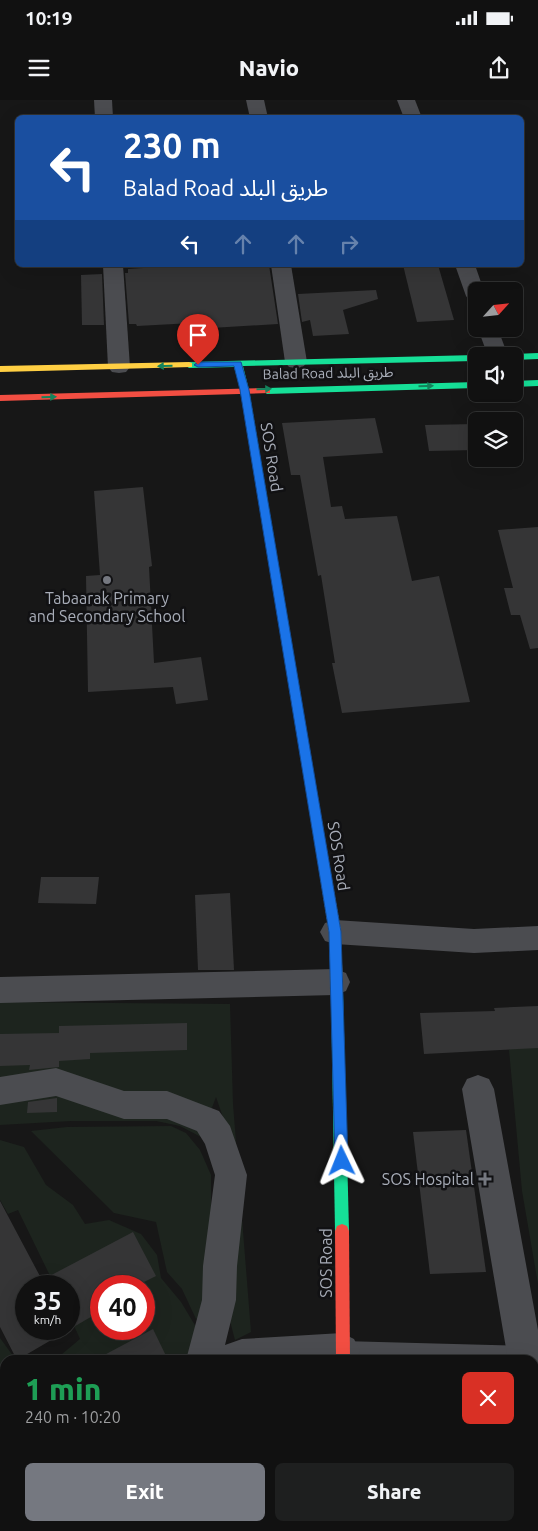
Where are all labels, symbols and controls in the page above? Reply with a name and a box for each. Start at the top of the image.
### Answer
text: 10:19 [25,7,73,29]
icon: menu [25,54,53,82]
icon: share [485,54,513,82]
text: Navio [239,55,299,80]
text: 230 m [123,125,221,165]
icon: left [40,135,105,200]
text: Balad Road طريق البلد [123,175,328,200]
icon: left [176,230,204,258]
icon: ahead [229,230,257,258]
icon: ahead [282,230,310,258]
icon: right [335,230,363,258]
north arrow [468,282,522,338]
map controls [468,282,523,467]
pin [177,314,219,365]
icon: arrive [184,321,212,349]
button: sound [468,347,523,402]
one-way arrow [157,362,173,370]
street label: Balad Road طريق البلد [263,364,393,384]
one-way arrow [418,381,434,389]
one-way arrow [256,385,272,393]
one-way arrow [41,393,57,401]
button: layers [468,412,523,467]
street label: SOS Road [258,421,286,493]
marker: Tabaarak Primary and Secondary School [101,574,113,586]
place label: Tabaarak Primary and Secondary School [29,589,185,625]
street label: SOS Road [325,820,353,892]
position arrow [315,1134,367,1186]
place label: SOS Hospital [382,1170,474,1188]
marker: SOS Hospital [478,1172,492,1186]
street label: SOS Road [317,1228,335,1298]
speed limit sign: 40 [90,1275,155,1340]
text: 35 [33,1287,62,1315]
text: km/h [34,1313,61,1326]
text: 1 min [25,1372,101,1406]
button: close [462,1372,514,1424]
text: 240 m · 10:20 [25,1408,121,1426]
button: Exit [25,1463,265,1521]
button: Share [275,1463,514,1521]

